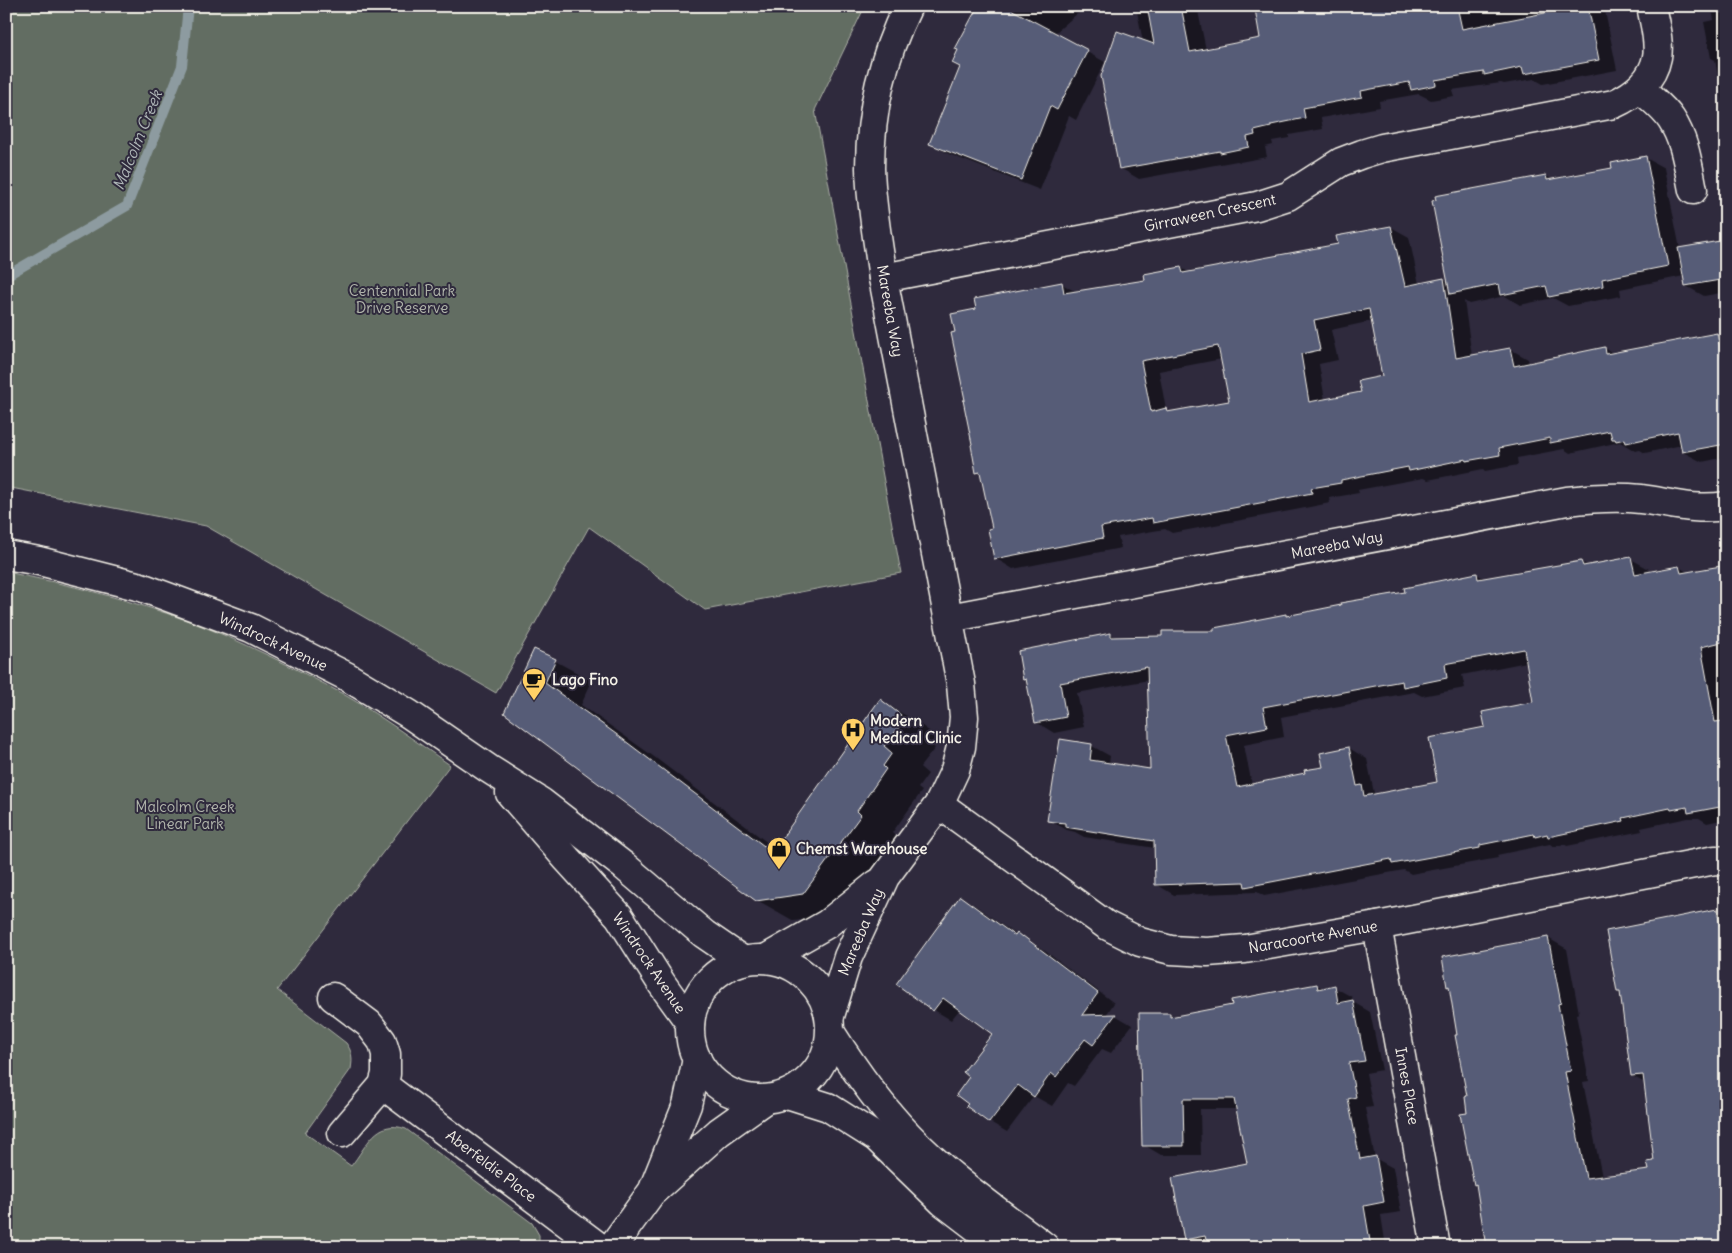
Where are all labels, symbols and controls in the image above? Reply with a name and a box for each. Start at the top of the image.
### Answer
water label: Malcolm Creek [108,85,167,193]
street label: Girraween Crescent [1142,189,1278,236]
street label: Mareeba Way [873,263,908,358]
park label: Centennial Park Drive Reserve [349,281,455,317]
street label: Mareeba Way [1289,526,1384,563]
street label: Windrock Avenue [216,608,331,675]
cafe icon: Lago Fino [521,667,547,701]
place label: Lago Fino [552,670,618,690]
place label: Modern Medical Clinic [870,711,962,747]
hospital icon: Modern Medical Clinic [840,717,866,751]
park label: Malcolm Creek Linear Park [135,797,235,833]
shop icon: Chemst Warehouse [766,836,792,870]
place label: Chemst Warehouse [796,839,927,858]
street label: Mareeba Way [834,885,887,978]
street label: Windrock Avenue [609,908,690,1017]
street label: Naracoorte Avenue [1247,916,1379,957]
street label: Innes Place [1391,1046,1424,1126]
street label: Aberfeldie Place [442,1125,540,1206]

